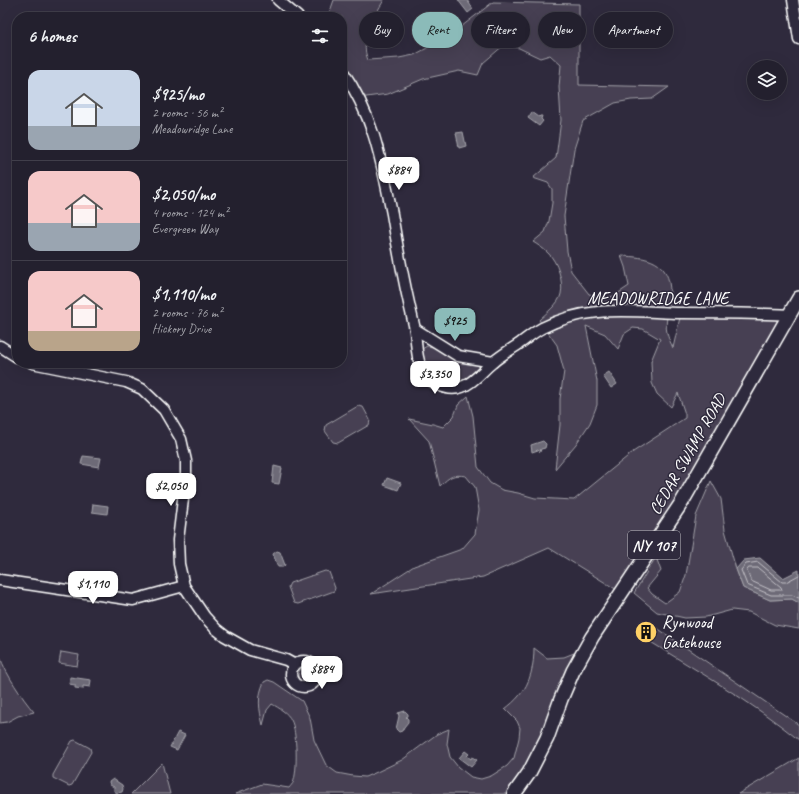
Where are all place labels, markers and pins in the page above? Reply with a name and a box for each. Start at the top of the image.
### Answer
pin: $884 [375,157,423,191]
pin: $925 [431,308,479,342]
pin: $3,350 [402,361,468,395]
pin: $2,050 [138,473,204,507]
pin: $1,110 [60,571,126,605]
place label: Rynwood Gatehouse [662,612,722,653]
building icon: Rynwood Gatehouse [633,619,659,645]
pin: $884 [298,656,346,690]

